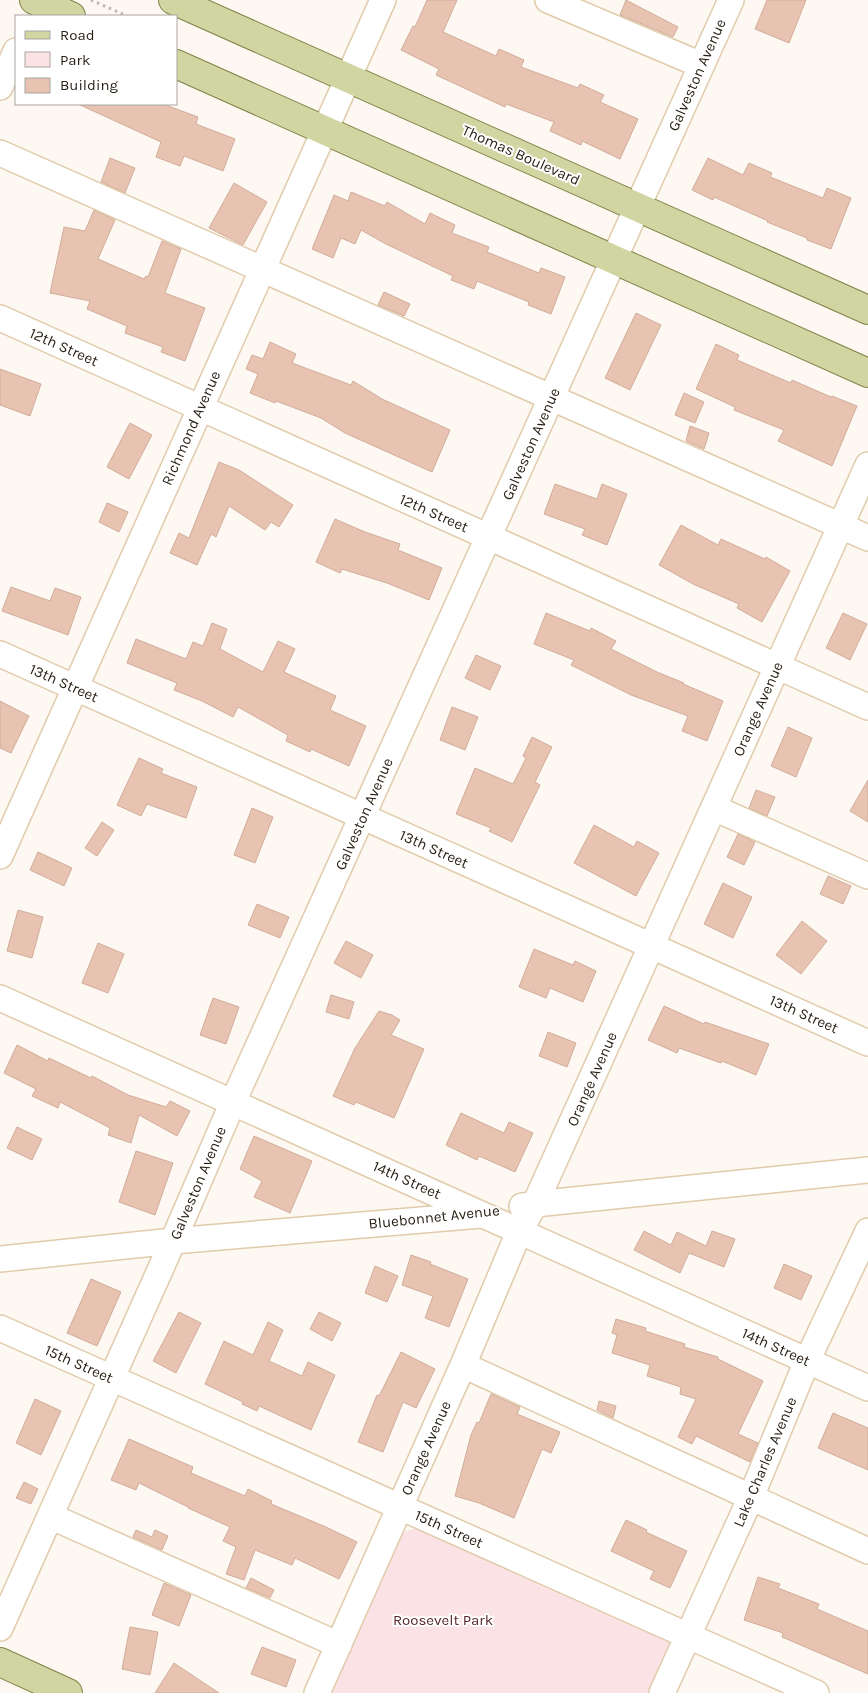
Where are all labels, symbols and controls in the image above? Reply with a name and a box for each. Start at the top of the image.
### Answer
legend [15,15,178,105]
street label: Galveston Avenue [664,16,730,134]
text: Road [60,26,95,44]
text: Park [60,51,90,69]
text: Building [60,76,118,94]
street label: Thomas Boulevard [459,121,583,189]
street label: 12th Street [27,324,101,370]
street label: Richmond Avenue [158,368,224,488]
street label: Galveston Avenue [498,385,564,503]
street label: 12th Street [397,490,471,536]
street label: Orange Avenue [729,659,787,759]
street label: 13th Street [27,660,101,706]
street label: Galveston Avenue [331,755,397,873]
street label: 13th Street [397,826,471,872]
street label: 13th Street [767,991,841,1037]
street label: Orange Avenue [563,1029,621,1129]
street label: Galveston Avenue [166,1124,230,1242]
street label: 14th Street [370,1157,444,1203]
street label: Bluebonnet Avenue [368,1201,500,1233]
street label: 14th Street [739,1324,813,1370]
street label: 15th Street [42,1341,116,1387]
street label: Lake Charles Avenue [729,1394,801,1530]
street label: Orange Avenue [397,1398,455,1498]
street label: 15th Street [412,1506,486,1552]
park label: Roosevelt Park [393,1611,493,1629]

